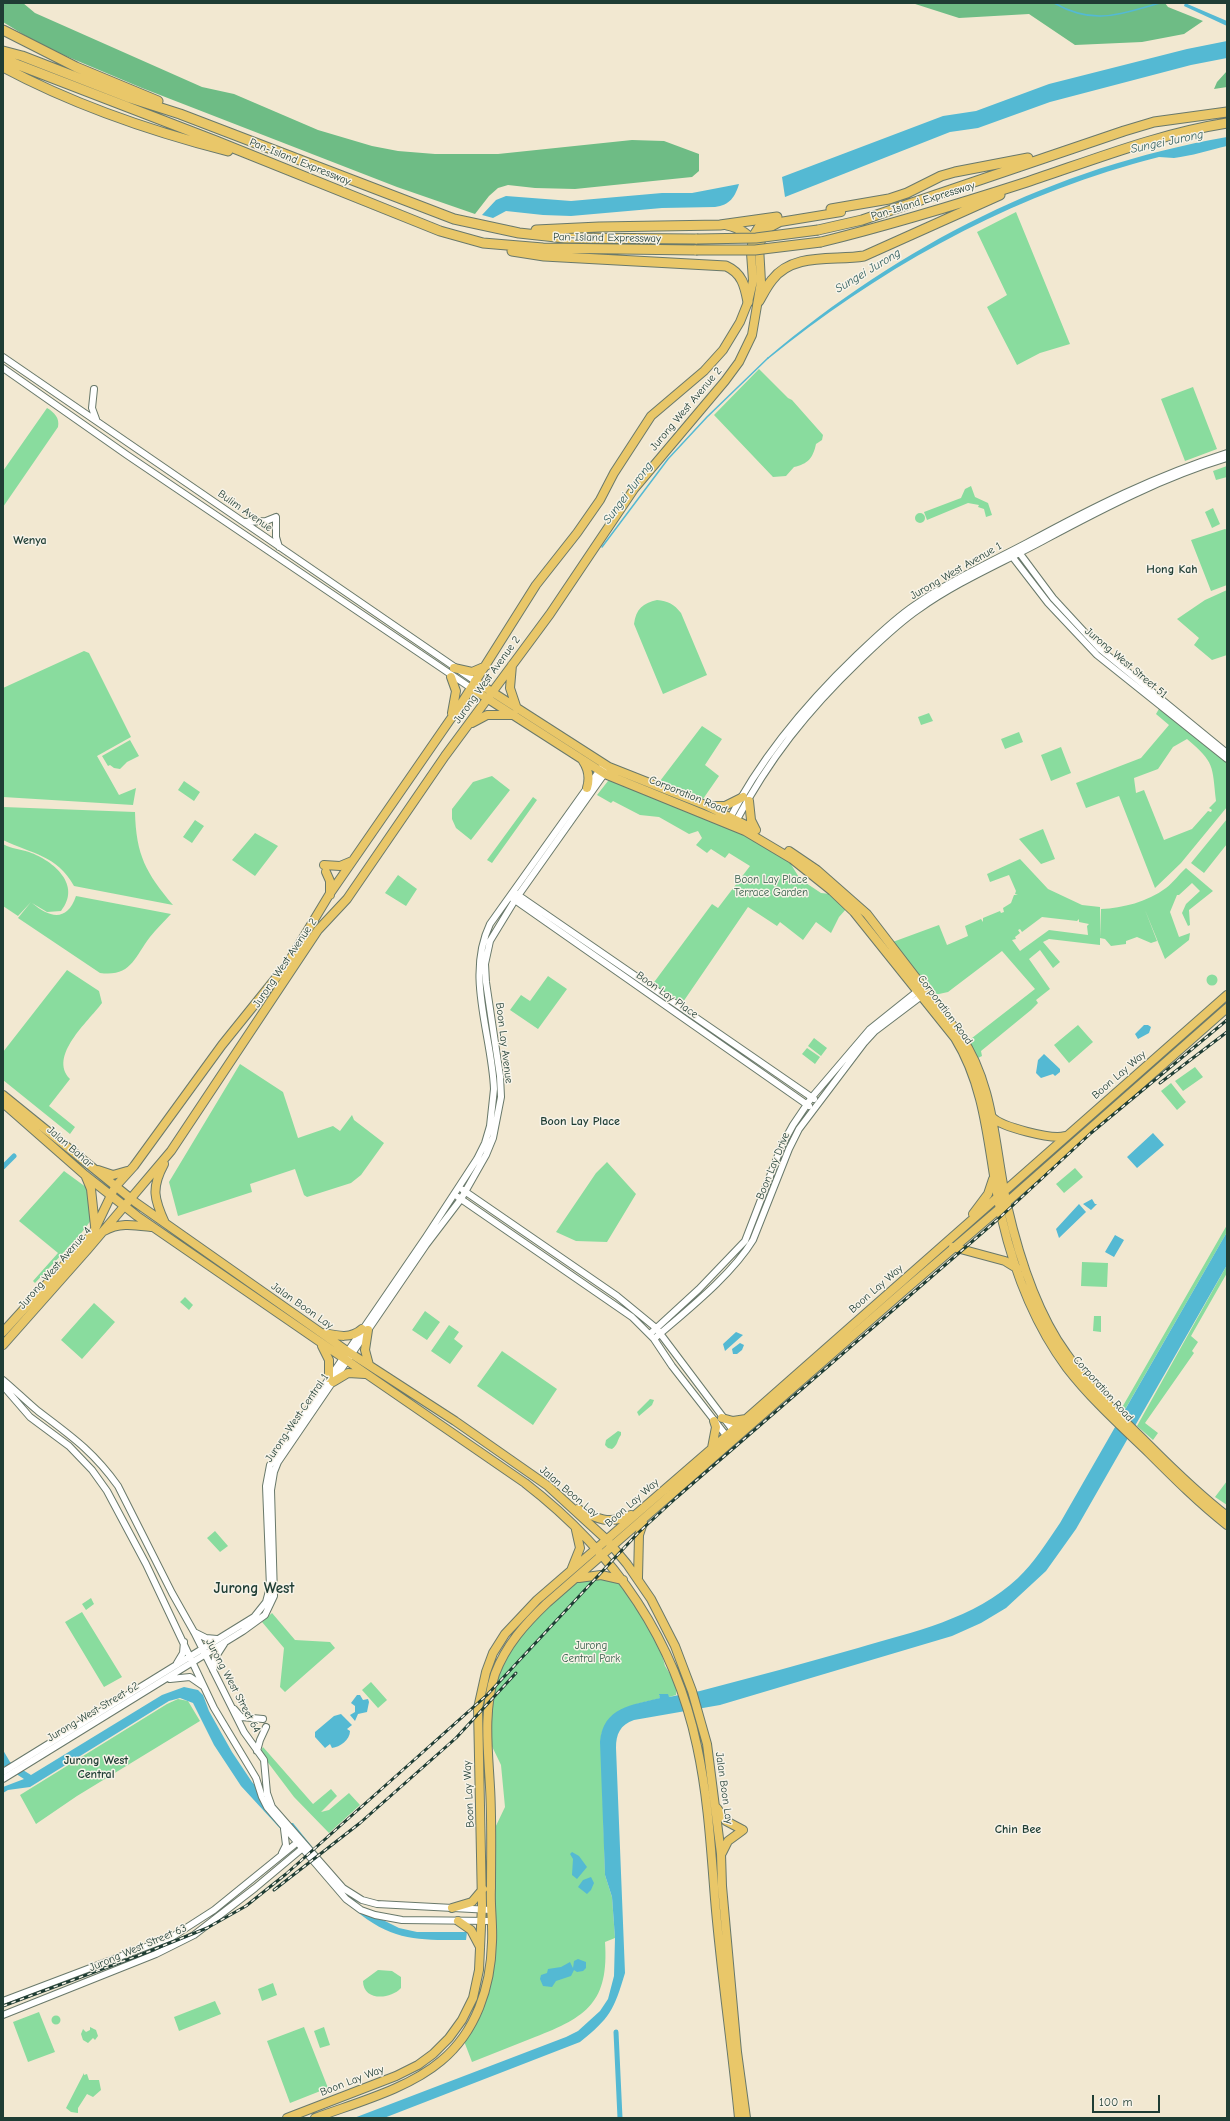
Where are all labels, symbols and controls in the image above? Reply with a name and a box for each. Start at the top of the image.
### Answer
water label: Sungei Jurong [1129,127,1205,157]
street label: Pan-Island Expressway [248,136,352,188]
street label: Pan-Island Expressway [869,179,977,223]
street label: Pan-Island Expressway [553,230,661,246]
water label: Sungei Jurong [833,246,903,296]
street label: Jurong West Avenue 2 [647,365,725,453]
water label: Sungei Jurong [600,459,656,527]
street label: Bulim Avenue [215,487,275,535]
district label: Wenya [13,534,47,548]
street label: Jurong West Avenue 1 [908,539,1004,603]
district label: Hong Kah [1146,563,1198,577]
street label: Jurong West Street 51 [1082,625,1170,701]
street label: Jurong West Avenue 2 [451,634,523,726]
street label: Corporation Road [647,773,729,817]
park label: Boon Lay Place Terrace Garden [734,873,808,899]
street label: Jurong West Avenue 2 [250,916,320,1010]
street label: Boon Lay Place [633,969,701,1021]
street label: Corporation Road [915,973,975,1047]
street label: Boon Lay Avenue [492,1002,516,1084]
street label: Boon Lay Way [1089,1048,1149,1102]
district label: Boon Lay Place [540,1115,620,1129]
street label: Jalan Bahar [44,1123,96,1171]
street label: Boon Lay Drive [753,1130,793,1202]
street label: Jurong West Avenue 4 [16,1224,94,1312]
street label: Boon Lay Way [846,1262,906,1316]
street label: Jalan Boon Lay [268,1280,336,1332]
street label: Corporation Road [1070,1354,1136,1424]
street label: Jurong West Central 1 [263,1371,331,1465]
street label: Jalan Boon Lay [537,1464,601,1520]
street label: Boon Lay Way [602,1476,662,1530]
district label: Jurong West [214,1580,294,1598]
street label: Jurong West Street 64 [203,1637,263,1735]
park label: Jurong Central Park [562,1639,620,1665]
street label: Jurong West Street 62 [45,1679,141,1745]
street label: Jalan Boon Lay [712,1751,736,1825]
district label: Jurong West Central [64,1754,128,1782]
street label: Boon Lay Way [461,1760,477,1828]
district label: Chin Bee [995,1823,1041,1837]
street label: Jurong West Street 63 [87,1921,189,1975]
street label: Boon Lay Way [318,2063,386,2099]
scale bar [1094,2087,1162,2113]
text: 100 m [1099,2095,1132,2109]

